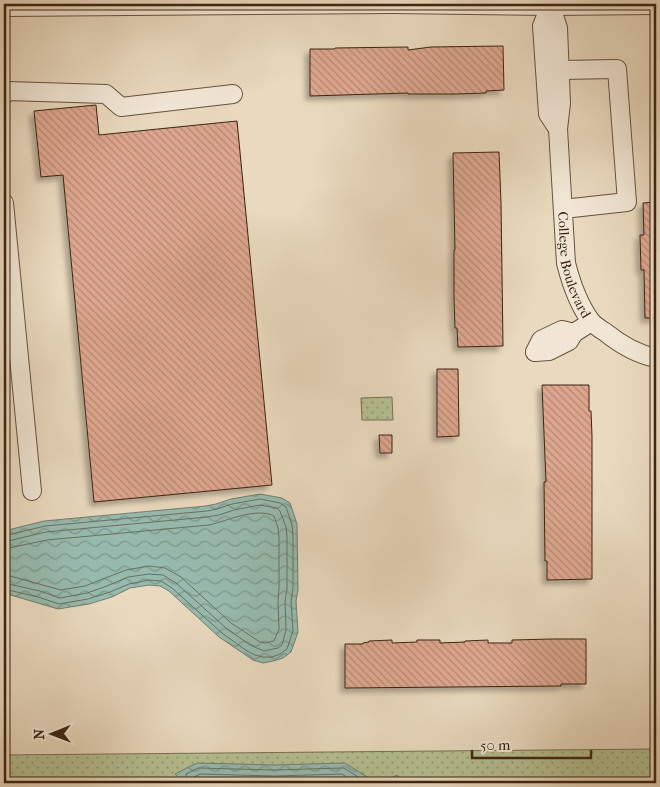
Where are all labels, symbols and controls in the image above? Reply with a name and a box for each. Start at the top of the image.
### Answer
street label: College Boulevard [554,211,595,321]
north arrow [28,710,78,760]
scale bar [472,727,591,759]
text: N [31,728,48,740]
text: 50 m [480,736,511,754]

